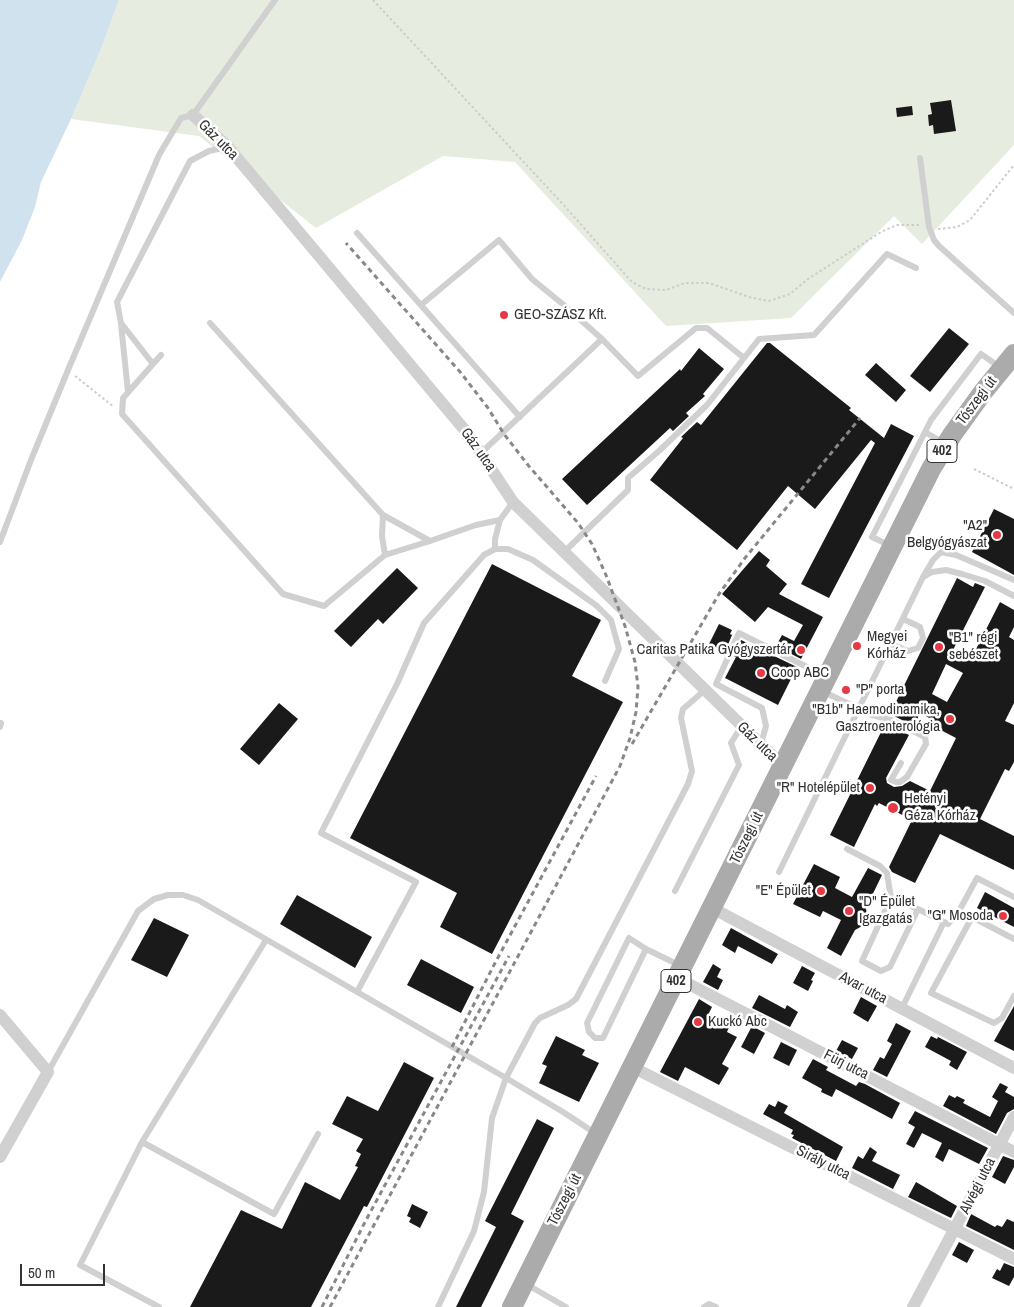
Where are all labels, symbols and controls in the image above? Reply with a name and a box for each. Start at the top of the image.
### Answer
street label: Gáz utca [194,116,242,164]
place label: GEO-SZÁSZ Kft. [514,306,607,324]
marker: GEO-SZÁSZ Kft. [498,309,510,321]
street label: Tószegi út [953,373,1001,429]
street label: Gáz utca [457,425,499,475]
road number: 402 [927,440,957,462]
place label: "A2" Belgyógyászat [907,517,987,552]
marker: "A2" Belgyógyászat [991,529,1003,541]
place label: Megyei Kórház [867,628,907,663]
place label: "B1" régi sebészet [949,629,998,664]
marker: Megyei Kórház [851,640,863,652]
place label: Caritas Patika Gyógyszertár [637,641,791,659]
marker: "B1" régi sebészet [933,641,945,653]
marker: Caritas Patika Gyógyszertár [795,644,807,656]
place label: Coop ABC [771,664,829,682]
marker: Coop ABC [755,667,767,679]
place label: "P" porta [856,681,904,699]
marker: "P" porta [840,684,852,696]
place label: "B1b" Haemodinamika, Gasztroenterológia [812,701,940,736]
marker: "B1b" Haemodinamika, Gasztroenterológia [944,713,956,725]
street label: Gáz utca [733,718,781,766]
place label: "R" Hotelépület [777,779,860,797]
marker: "R" Hotelépület [864,782,876,794]
place label: Hetényi Géza Kórház [904,790,976,825]
marker: Hetényi Géza Kórház [886,801,900,815]
street label: Tószegi út [727,809,767,867]
place label: "E" Épület [756,882,811,900]
marker: "E" Épület [815,885,827,897]
place label: "D" Épület Igazgatás [859,893,915,928]
marker: "D" Épület Igazgatás [843,905,855,917]
place label: "G" Mosoda [928,907,993,925]
marker: "G" Mosoda [997,910,1009,922]
street label: Avar utca [836,968,890,1008]
road number: 402 [661,969,691,992]
place label: Kuckó Abc [708,1013,767,1031]
marker: Kuckó Abc [692,1016,704,1028]
street label: Fürj utca [821,1046,871,1084]
street label: Sirály utca [793,1142,853,1184]
street label: Alvégi utca [956,1155,1000,1217]
street label: Tószegi út [544,1171,586,1229]
scale bar [22,1254,108,1286]
text: 50 m [28,1262,55,1283]

